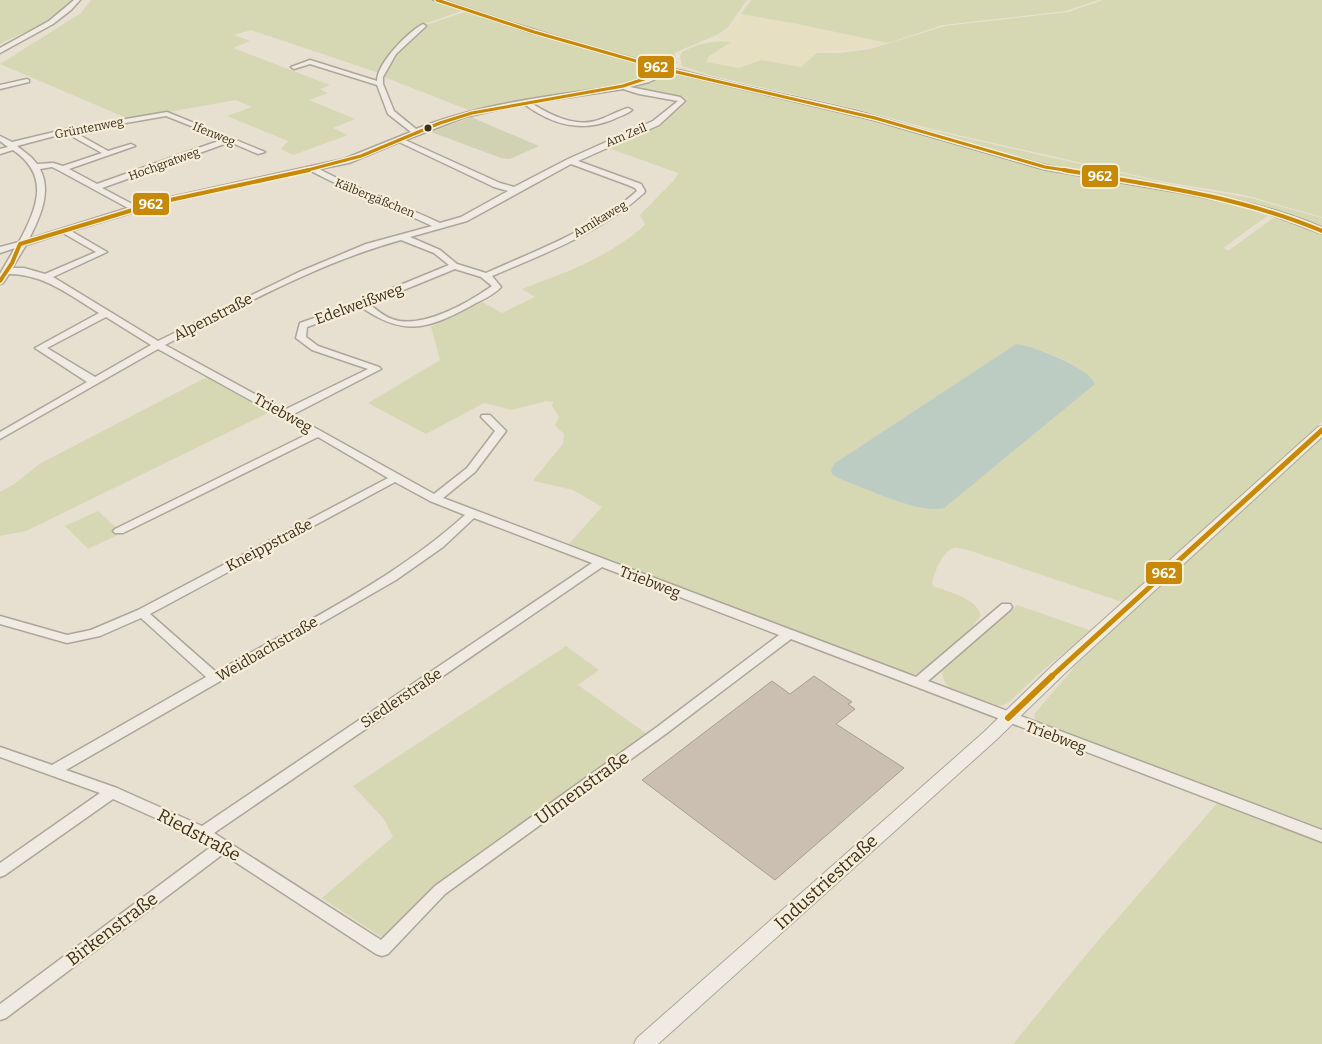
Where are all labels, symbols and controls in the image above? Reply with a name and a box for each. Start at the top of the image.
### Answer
line badge: 962 [637,55,675,79]
text: 962 [644,59,668,76]
street label: Grüntenweg [53,114,125,142]
street label: Ifenweg [191,119,238,149]
street label: Am Zeil [603,120,649,150]
unlabelled marker [423,123,433,133]
street label: Hochgratweg [127,145,202,183]
line badge: 962 [1081,164,1119,188]
text: 962 [1088,168,1112,185]
street label: Kälbergäßchen [333,176,417,221]
line badge: 962 [132,192,170,216]
text: 962 [139,196,163,213]
street label: Arnikaweg [571,197,630,240]
street label: Edelweißweg [313,280,405,328]
street label: Alpenstraße [171,289,255,345]
street label: Triebweg [251,390,315,436]
street label: Kneippstraße [223,515,315,575]
line badge: 962 [1145,561,1183,585]
street label: Triebweg [617,562,683,602]
text: 962 [1152,565,1176,582]
street label: Weidbachstraße [213,613,321,685]
street label: Siedlerstraße [357,664,445,732]
street label: Triebweg [1023,717,1089,757]
street label: Ulmenstraße [531,747,633,829]
street label: Riedstraße [154,804,244,866]
street label: Industriestraße [770,830,882,934]
street label: Birkenstraße [62,887,162,971]

